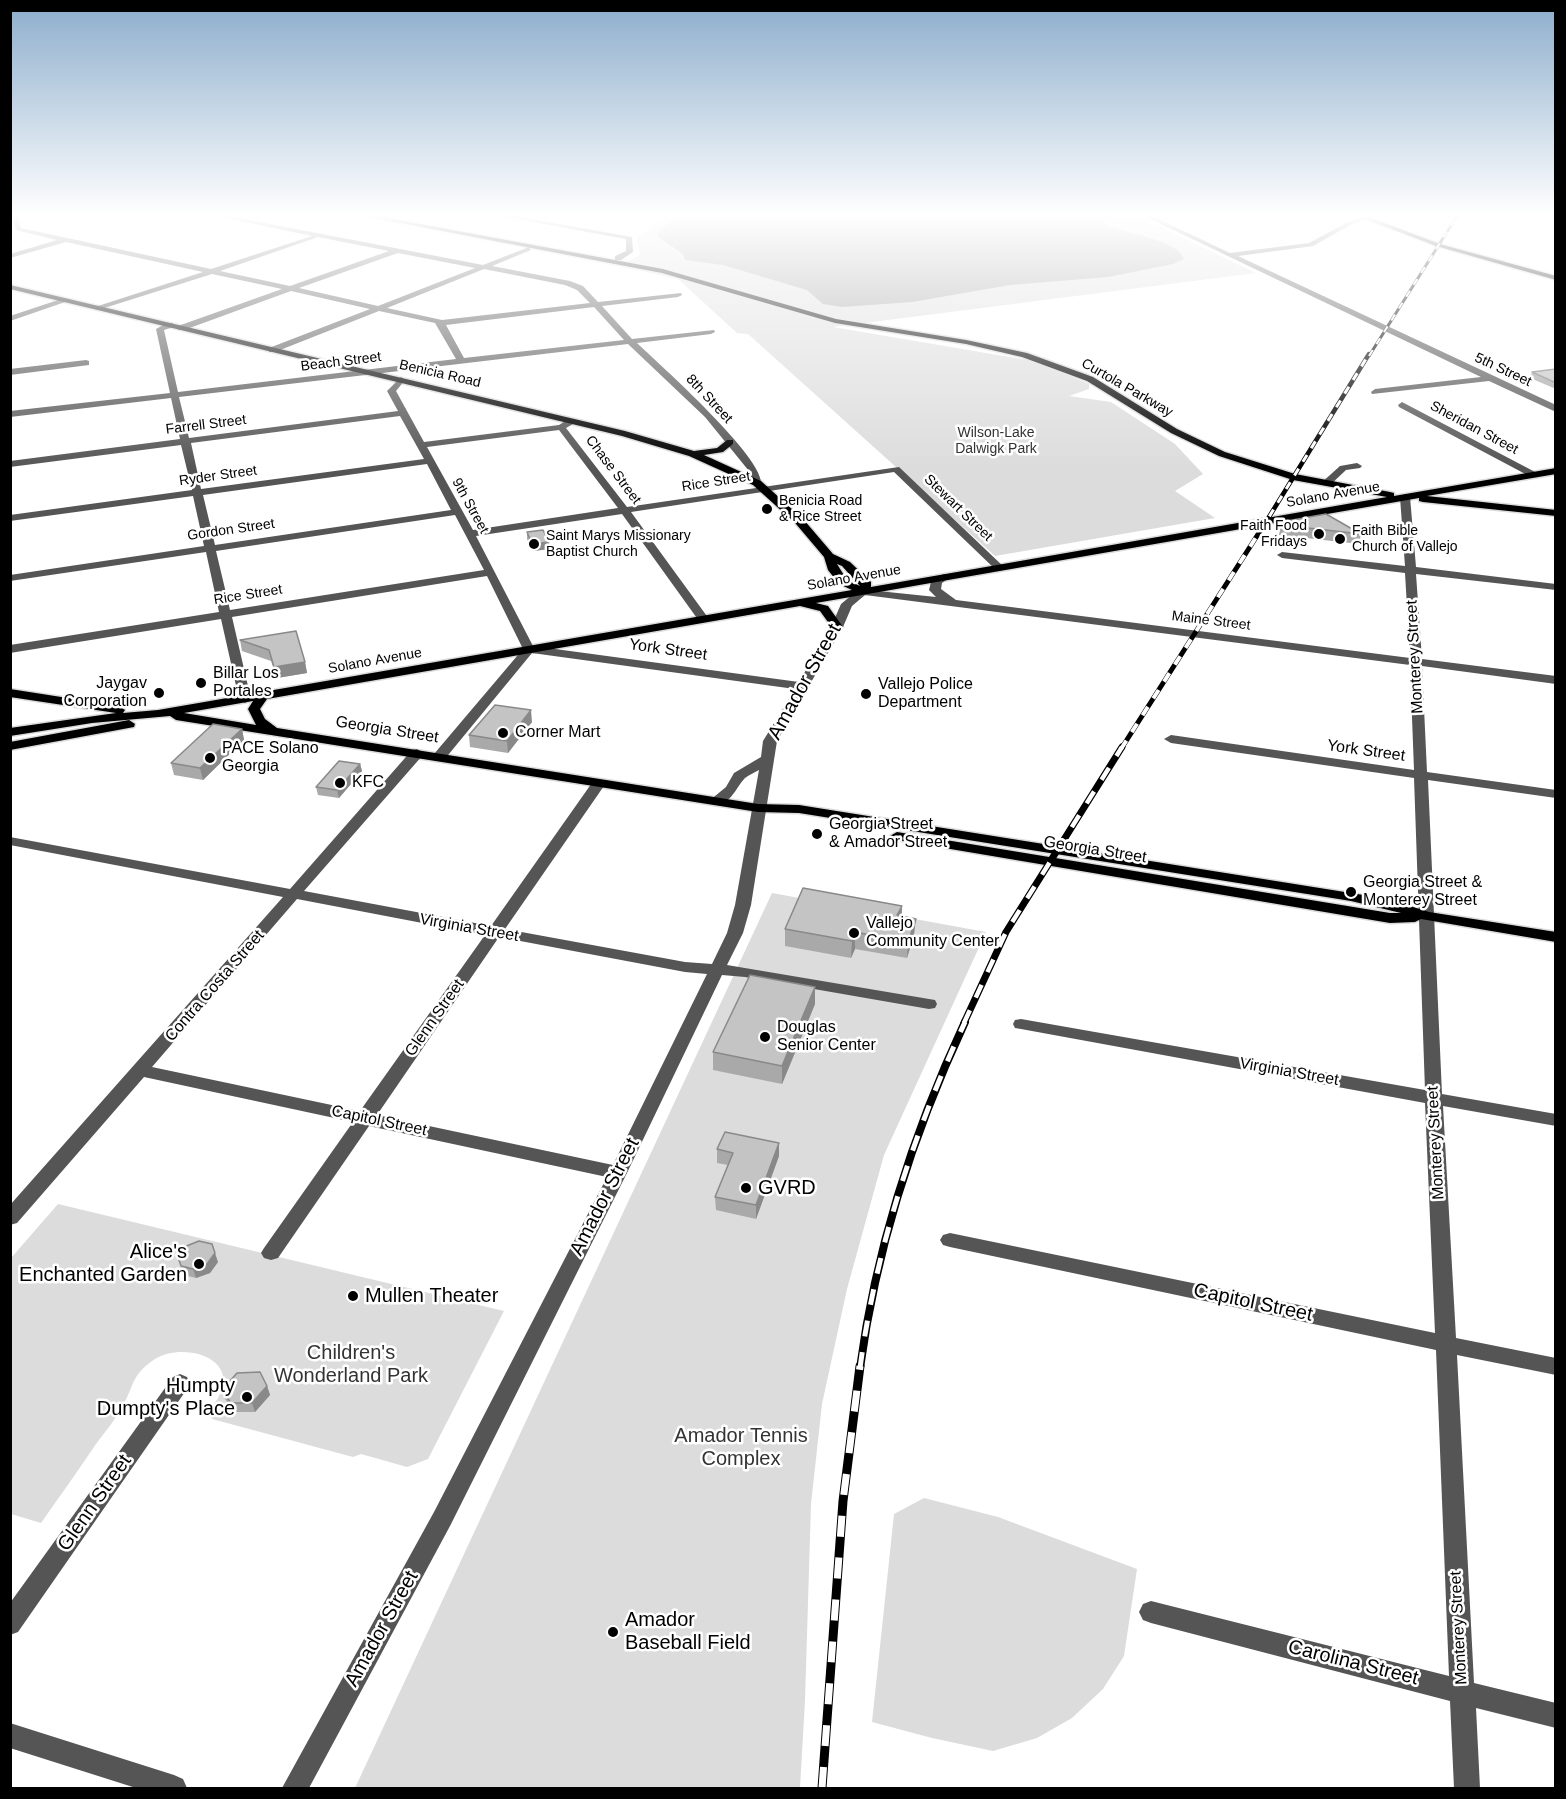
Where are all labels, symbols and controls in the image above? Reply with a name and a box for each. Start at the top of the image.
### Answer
street label: Beach Street [300,349,382,375]
street label: 5th Street [1472,350,1534,390]
street label: Curtola Parkway [1078,355,1176,421]
street label: Benicia Road [398,356,482,392]
street label: 8th Street [682,371,736,427]
street label: Sheridan Street [1427,398,1521,458]
street label: Farrell Street [165,412,247,438]
park label: Wilson-Lake Dalwigk Park [955,425,1037,458]
street label: Chase Street [582,432,644,508]
street label: Ryder Street [178,462,258,490]
street label: Rice Street [680,468,752,496]
street label: Stewart Street [920,471,996,545]
street label: 9th Street [448,475,492,537]
street label: Solano Avenue [1285,479,1381,511]
place label: Benicia Road & Rice Street [779,493,862,526]
marker: Benicia Road & Rice Street [760,502,774,516]
street label: Gordon Street [186,516,276,544]
place label: Faith Food Fridays [1240,518,1307,550]
place label: Faith Bible Church of Vallejo [1352,523,1458,556]
marker: Faith Food Fridays [1312,527,1326,541]
place label: Saint Marys Missionary Baptist Church [546,528,691,560]
marker: Faith Bible Church of Vallejo [1333,532,1347,546]
marker: Saint Marys Missionary Baptist Church [527,537,541,551]
street label: Solano Avenue [806,562,902,594]
street label: Rice Street [212,581,284,609]
street label: Monterey Street [1402,600,1428,714]
street label: Maine Street [1171,608,1251,634]
street label: Amador Street [763,620,847,744]
street label: York Street [628,635,708,665]
street label: Solano Avenue [327,645,423,677]
place label: Billar Los Portales [213,664,279,702]
place label: Jaygav Corporation [63,674,147,712]
place label: Vallejo Police Department [878,675,973,713]
marker: Billar Los Portales [194,676,208,690]
marker: Jaygav Corporation [152,686,166,700]
marker: Vallejo Police Department [859,687,873,701]
street label: Georgia Street [334,712,440,748]
place label: Corner Mart [515,723,600,743]
marker: Corner Mart [496,726,510,740]
street label: York Street [1326,736,1406,766]
place label: PACE Solano Georgia [222,739,319,777]
marker: PACE Solano Georgia [203,751,217,765]
place label: KFC [352,773,384,793]
marker: KFC [333,776,347,790]
place label: Georgia Street & Amador Street [829,815,947,853]
marker: Georgia Street & Amador Street [810,827,824,841]
street label: Georgia Street [1042,832,1148,868]
place label: Georgia Street & Monterey Street [1363,873,1482,911]
marker: Georgia Street & Monterey Street [1344,885,1358,899]
street label: Virginia Street [418,910,520,946]
place label: Vallejo Community Center [866,914,999,952]
street label: Contra Costa Street [161,926,269,1046]
marker: Vallejo Community Center [847,926,861,940]
street label: Glenn Street [401,976,469,1060]
place label: Douglas Senior Center [777,1018,876,1056]
marker: Douglas Senior Center [758,1030,772,1044]
street label: Virginia Street [1238,1054,1340,1090]
street label: Monterey Street [1423,1086,1449,1200]
street label: Capitol Street [330,1102,428,1140]
street label: Amador Street [565,1134,645,1260]
place label: GVRD [758,1176,816,1200]
marker: GVRD [739,1181,753,1195]
place label: Alice's Enchanted Garden [19,1240,187,1287]
marker: Alice's Enchanted Garden [192,1257,206,1271]
street label: Capitol Street [1191,1279,1315,1327]
place label: Mullen Theater [365,1284,498,1308]
marker: Mullen Theater [346,1289,360,1303]
park label: Children's Wonderland Park [274,1341,428,1388]
place label: Humpty Dumpty's Place [97,1374,235,1421]
marker: Humpty Dumpty's Place [240,1390,254,1404]
park label: Amador Tennis Complex [674,1424,808,1471]
street label: Glenn Street [53,1450,137,1556]
street label: Amador Street [340,1567,424,1691]
street label: Monterey Street [1446,1571,1472,1685]
place label: Amador Baseball Field [625,1608,751,1655]
marker: Amador Baseball Field [606,1625,620,1639]
street label: Carolina Street [1285,1635,1421,1691]

